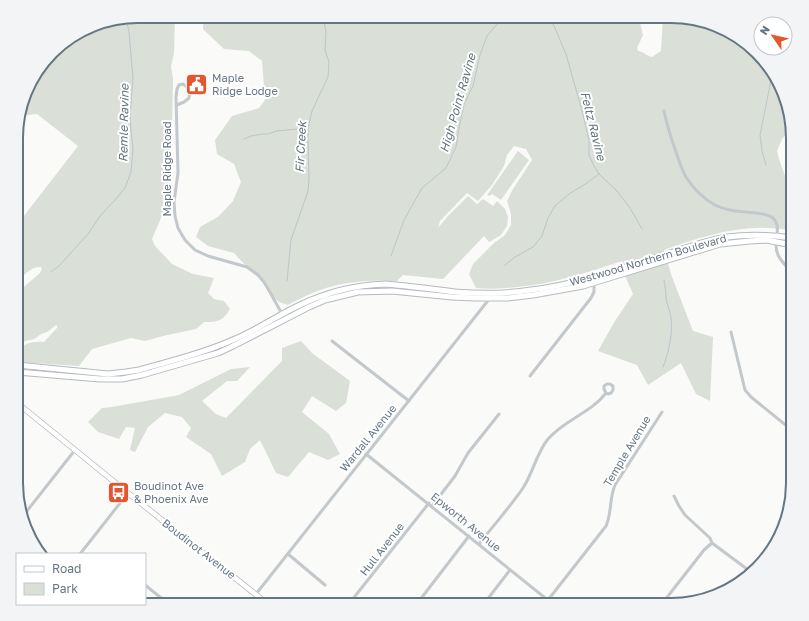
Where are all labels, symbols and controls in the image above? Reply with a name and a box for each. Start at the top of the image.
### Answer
north arrow [753,16,793,56]
text: N [757,23,772,37]
water label: High Point Ravine [436,51,479,154]
public building icon: Maple Ridge Lodge [183,71,209,97]
place label: Maple Ridge Lodge [212,71,278,97]
water label: Remle Ravine [115,83,132,162]
water label: Feltz Ravine [578,90,610,163]
water label: Fir Creek [292,120,309,173]
street label: Maple Ridge Road [160,121,173,217]
street label: Westwood Northern Boulevard [568,231,728,288]
street label: Wardall Avenue [337,402,399,474]
street label: Temple Avenue [600,413,653,488]
bus stop icon: Boudinot Ave & Phoenix Ave [106,479,132,505]
place label: Boudinot Ave & Phoenix Ave [134,479,209,505]
street label: Epworth Avenue [429,489,504,554]
street label: Boudinot Avenue [160,516,239,581]
street label: Hull Avenue [357,520,406,578]
legend [16,553,146,605]
text: Road [52,561,81,576]
text: Park [52,581,78,596]

